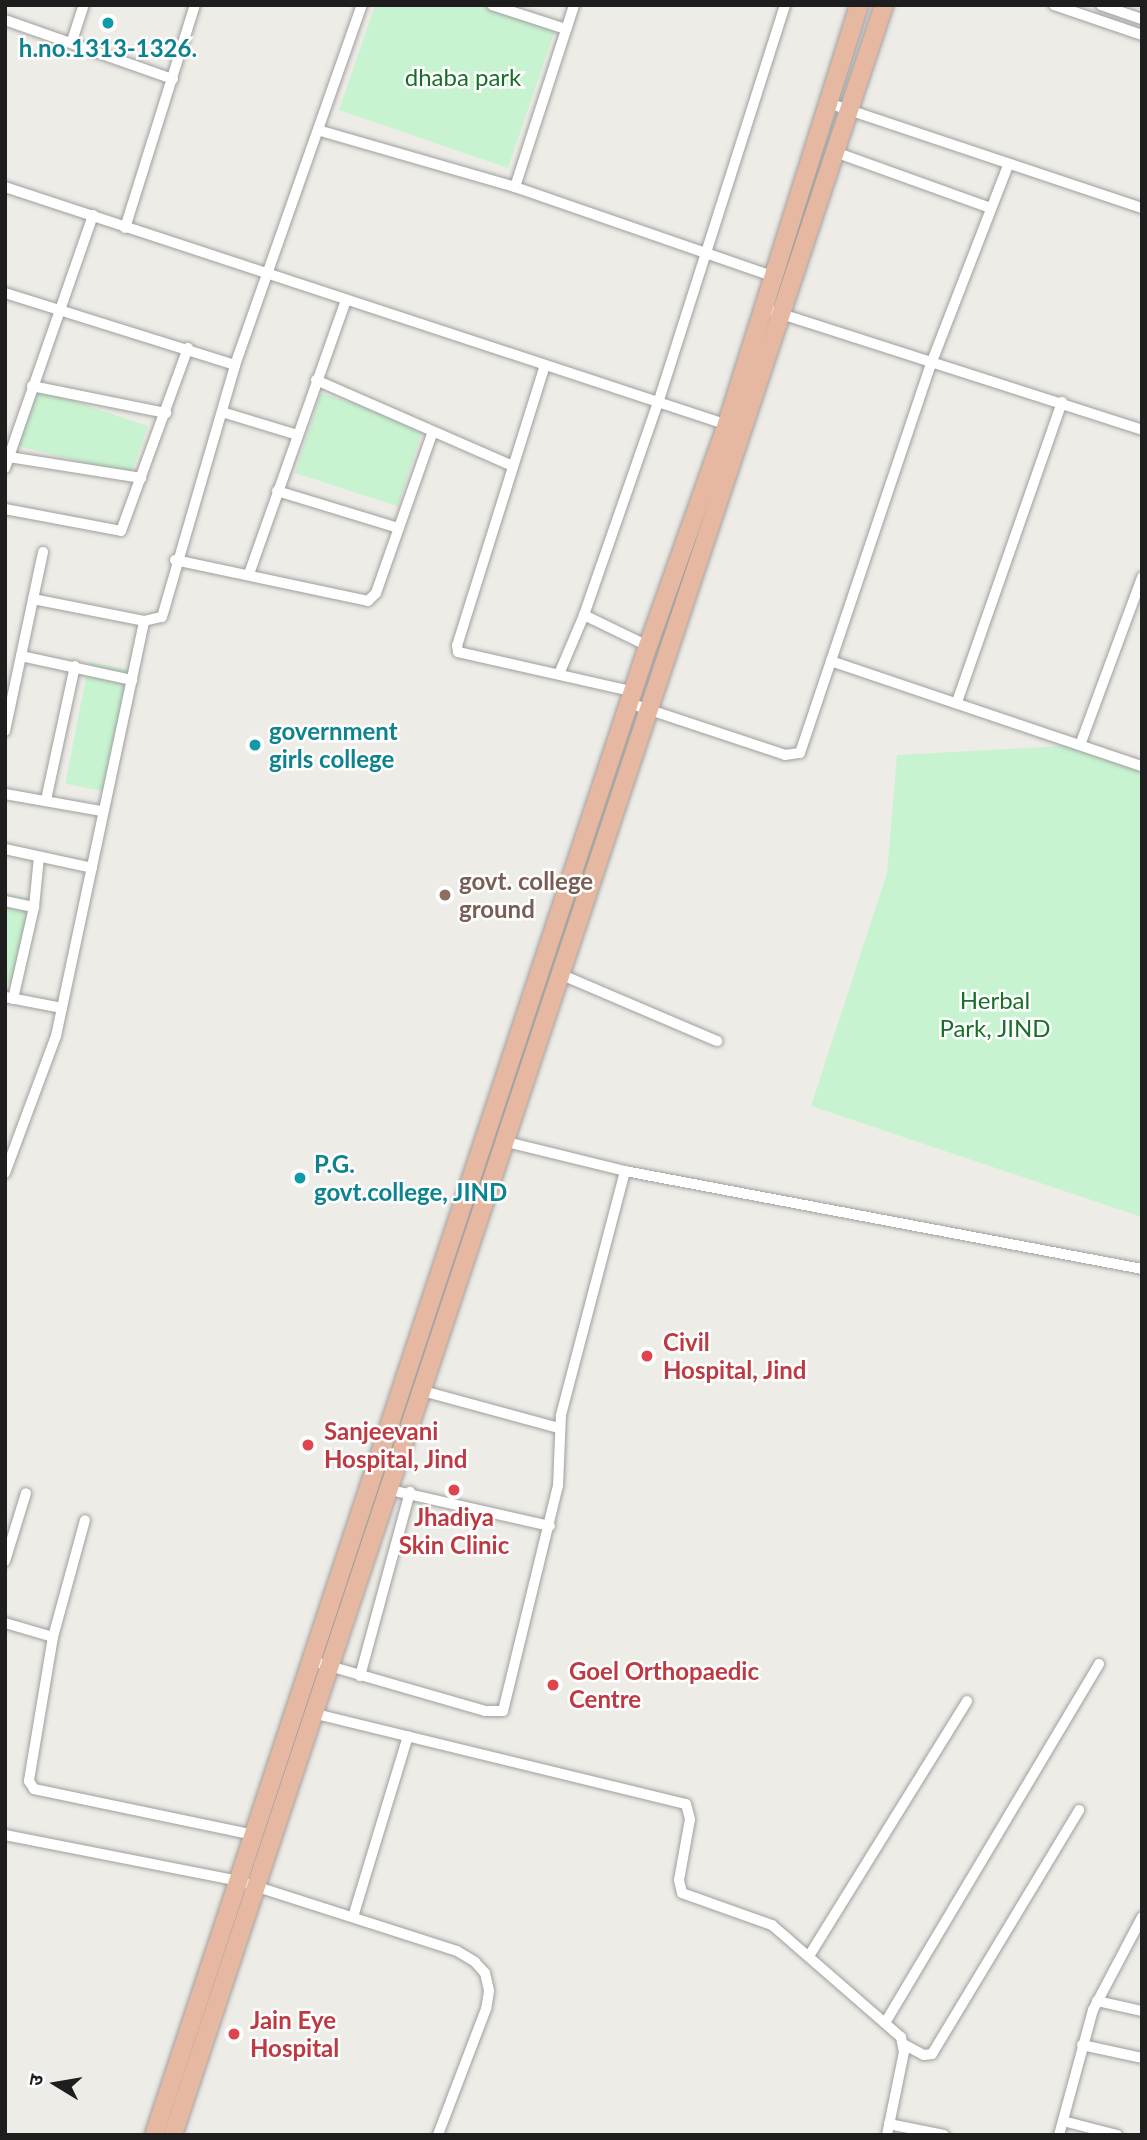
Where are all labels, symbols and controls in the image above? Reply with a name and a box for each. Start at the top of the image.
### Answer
marker: h.no.1313-1326. [100,15,116,31]
place label: h.no.1313-1326. [19,34,197,62]
park label: dhaba park [405,63,521,91]
place label: government girls college [269,717,398,773]
marker: government girls college [247,737,263,753]
place label: govt. college ground [459,867,593,923]
marker: govt. college ground [437,887,453,903]
park label: Herbal Park, JIND [939,986,1051,1042]
place label: P.G. govt.college, JIND [314,1150,508,1206]
marker: P.G. govt.college, JIND [292,1170,308,1186]
place label: Civil Hospital, Jind [663,1328,807,1384]
marker: Civil Hospital, Jind [637,1346,657,1366]
place label: Sanjeevani Hospital, Jind [324,1417,468,1473]
marker: Sanjeevani Hospital, Jind [298,1435,318,1455]
marker: Jhadiya Skin Clinic [444,1480,464,1500]
place label: Jhadiya Skin Clinic [399,1503,509,1559]
place label: Goel Orthopaedic Centre [569,1657,759,1713]
marker: Goel Orthopaedic Centre [543,1675,563,1695]
place label: Jain Eye Hospital [250,2006,339,2062]
marker: Jain Eye Hospital [224,2024,244,2044]
north arrow [21,2049,91,2119]
text: उ [23,2072,47,2088]

